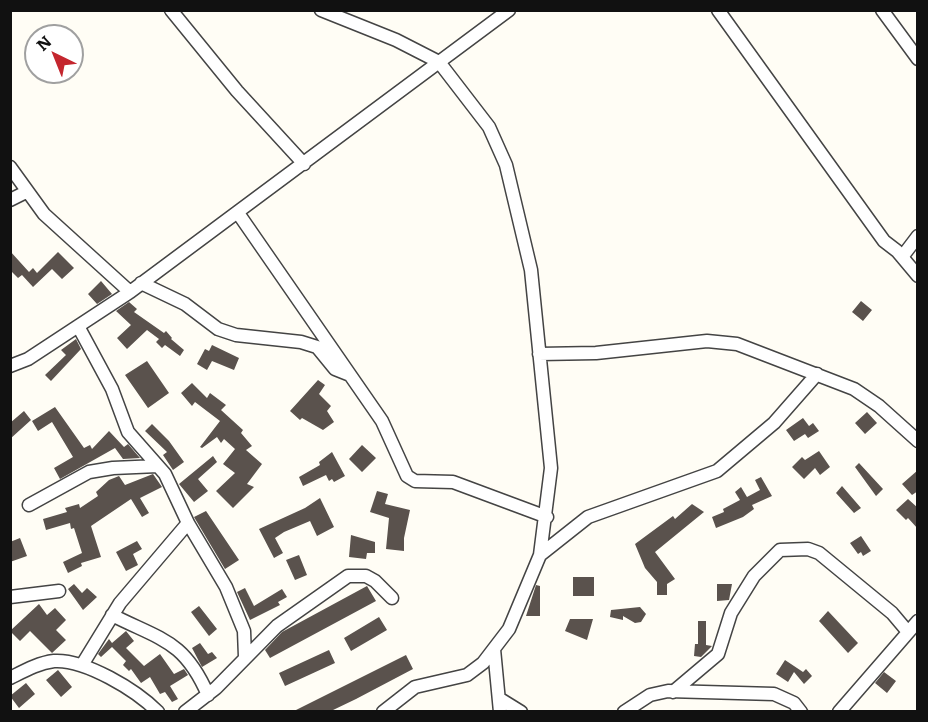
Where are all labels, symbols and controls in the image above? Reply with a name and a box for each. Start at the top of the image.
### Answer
north arrow [24,24,84,84]
text: N [30,29,56,56]

